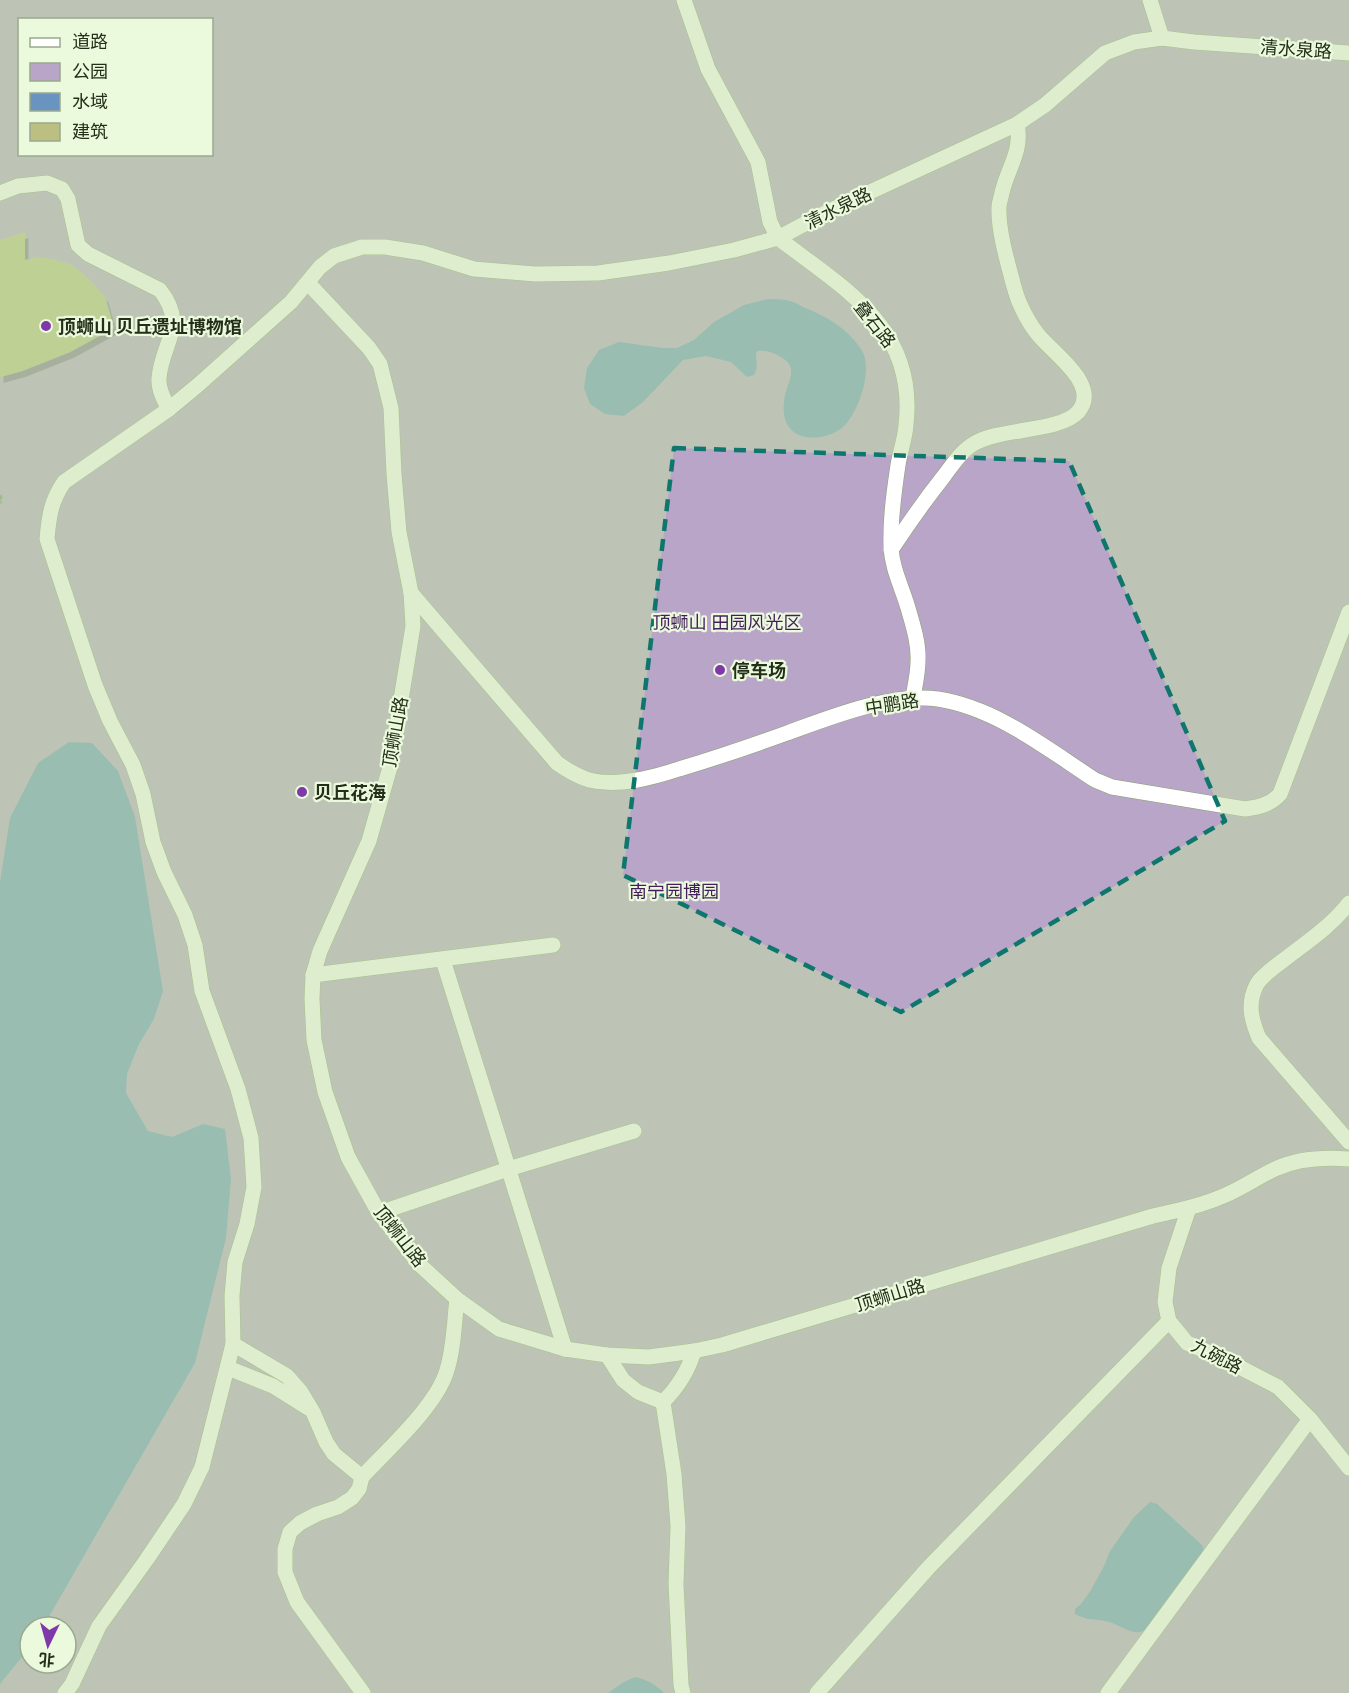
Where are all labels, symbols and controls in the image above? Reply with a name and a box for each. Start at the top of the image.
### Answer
legend [18,18,213,156]
text: 道路 [72,29,108,54]
street label: 清水泉路 [1259,34,1333,64]
text: 公园 [72,59,108,84]
text: 水域 [72,89,108,114]
text: 建筑 [72,119,108,144]
street label: 清水泉路 [800,181,876,235]
street label: 叠石路 [849,295,901,353]
place label: 顶蛳山 贝丘遗址博物馆 [58,314,242,339]
marker: 顶蛳山 贝丘遗址博物馆 [39,319,53,333]
park label: 顶蛳山 田园风光区 [653,610,801,635]
place label: 停车场 [732,658,786,683]
marker: 停车场 [713,663,727,677]
street label: 中鹏路 [863,687,921,721]
street label: 顶蛳山路 [376,694,414,770]
place label: 贝丘花海 [314,780,386,805]
marker: 贝丘花海 [295,785,309,799]
park label: 南宁园博园 [629,879,719,904]
street label: 顶蛳山路 [368,1200,432,1272]
street label: 顶蛳山路 [852,1273,928,1317]
street label: 九碗路 [1187,1333,1247,1379]
north arrow [18,1615,78,1675]
text: 北 [38,1647,56,1672]

